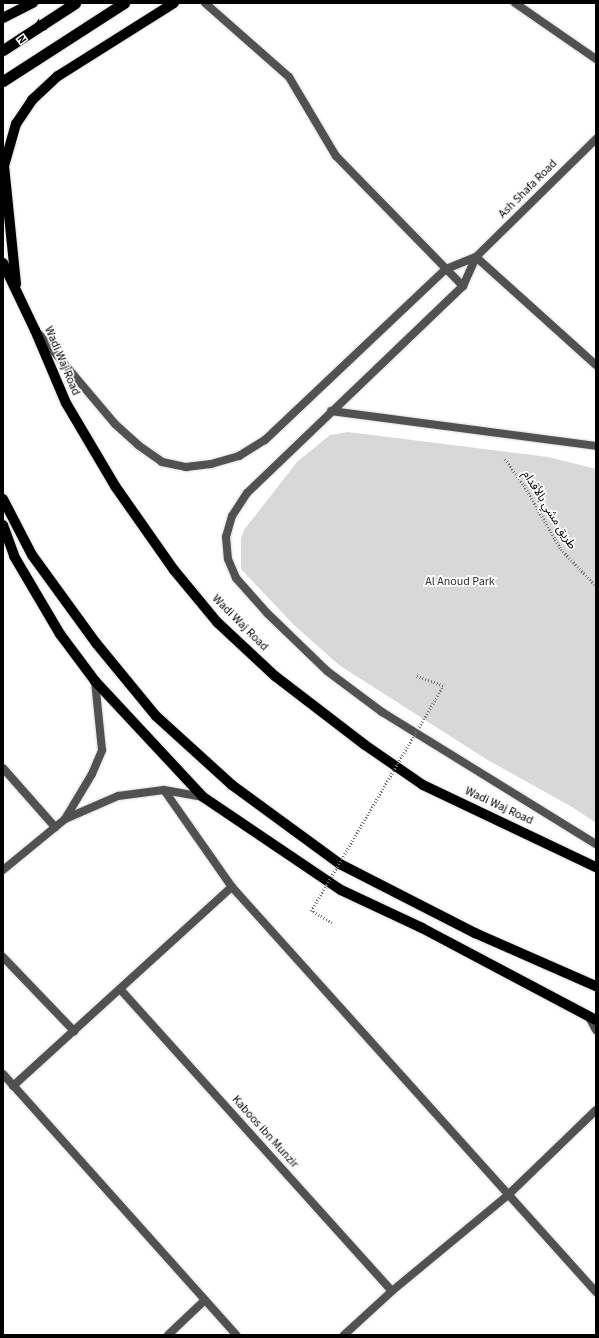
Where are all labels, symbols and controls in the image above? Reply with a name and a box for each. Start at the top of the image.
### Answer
north arrow [12,12,52,52]
text: N [14,32,30,47]
street label: Ash Shafa Road [496,157,560,221]
street label: Wadi Waj Road [41,324,83,398]
street label: طريق مشي بالأقدام [519,468,579,552]
park label: Al Anoud Park [425,575,495,589]
street label: Wadi Waj Road [209,592,271,654]
street label: Wadi Waj Road [463,784,535,828]
street label: Kaboos ibn Munzir [229,1093,301,1171]

